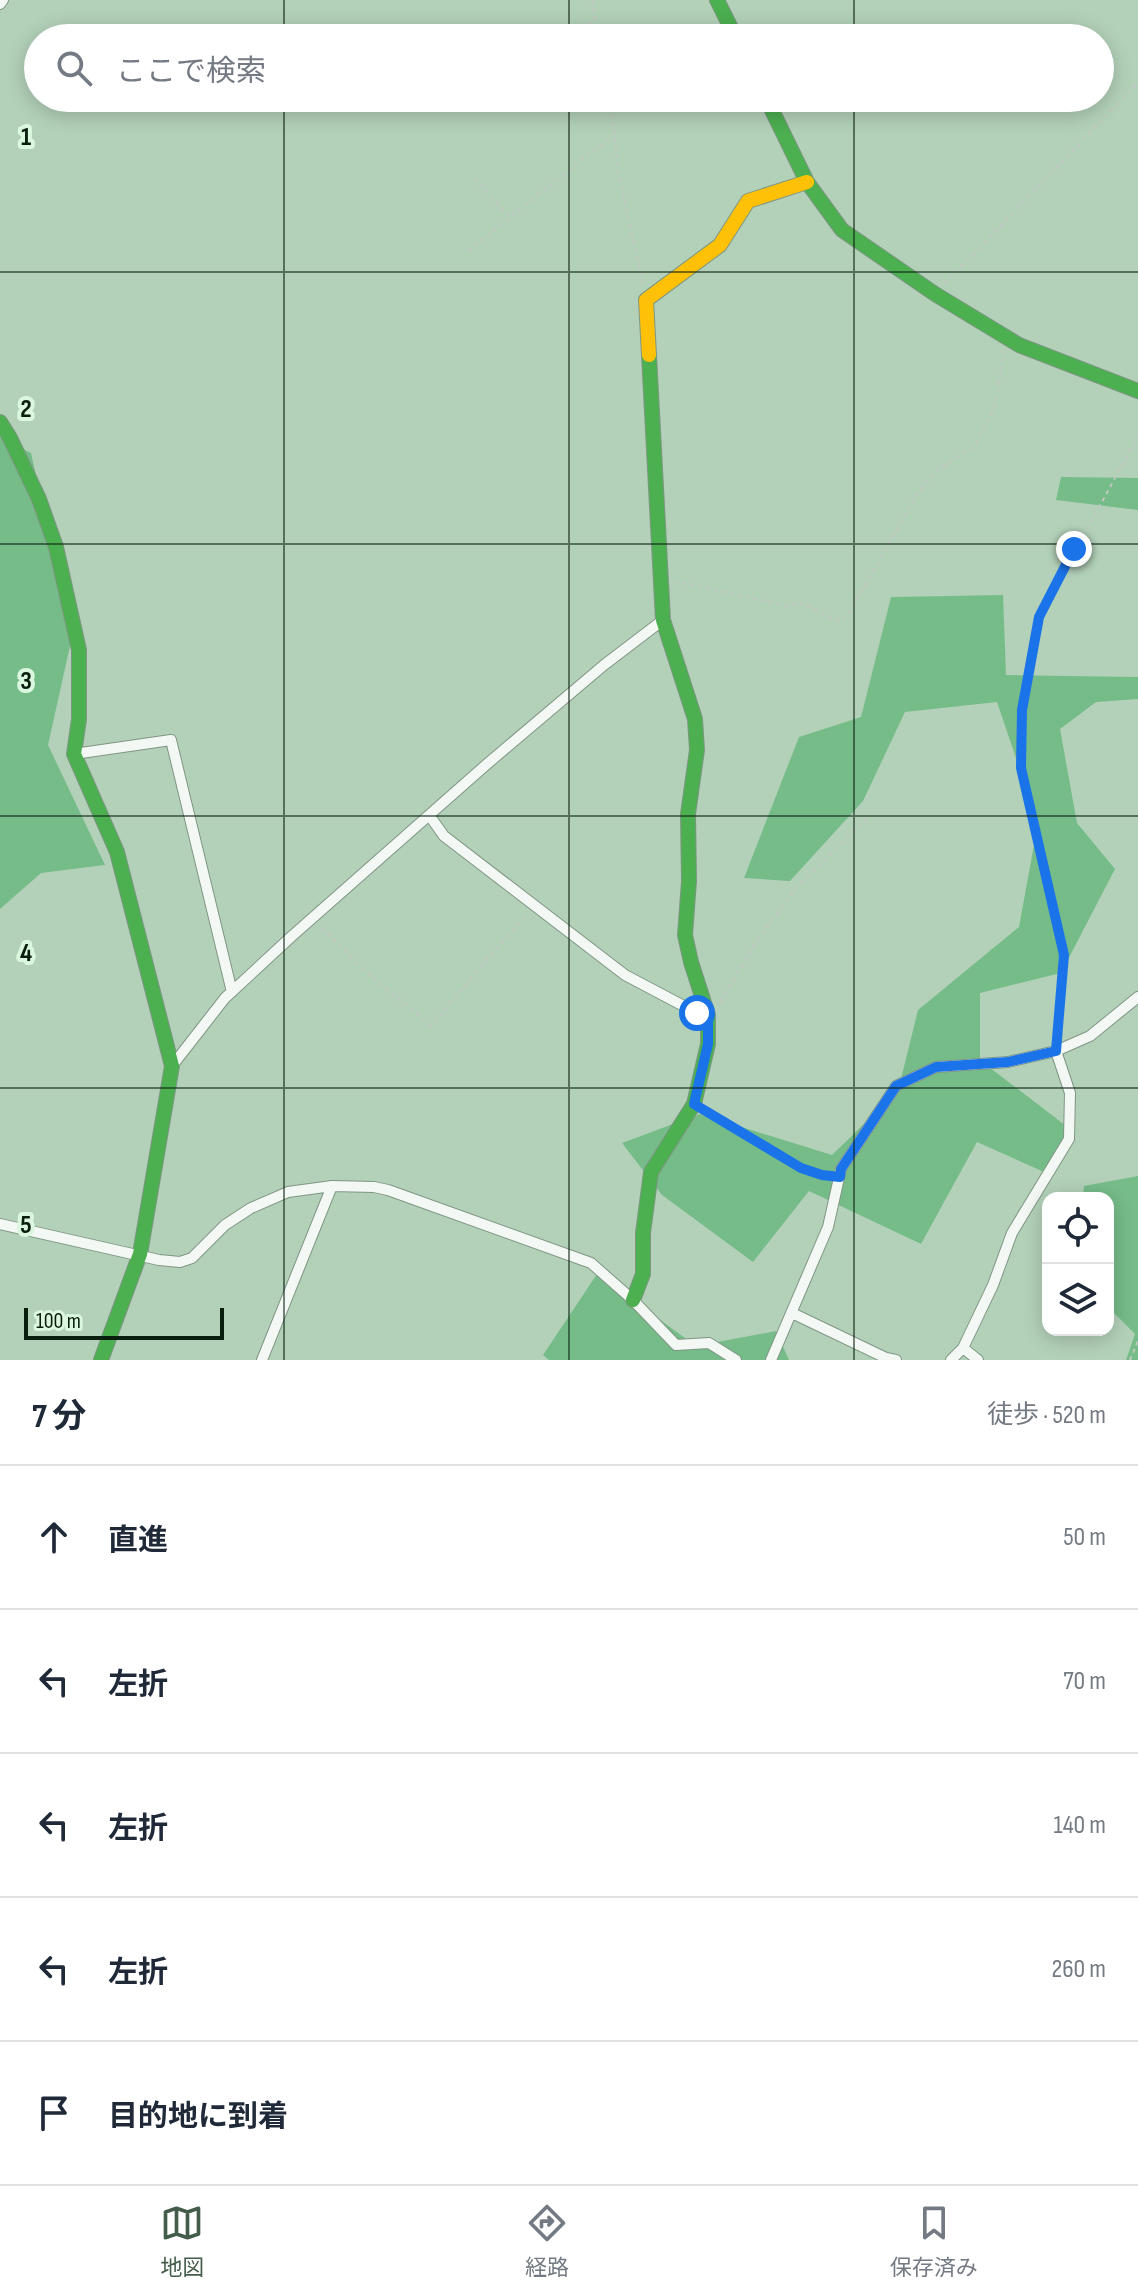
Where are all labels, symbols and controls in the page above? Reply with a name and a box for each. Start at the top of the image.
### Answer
search box [24,24,1114,112]
icon: search [52,46,96,90]
text: ここで検索 [116,54,266,90]
text: 1 [21,122,31,153]
text: 2 [20,394,32,425]
route end [1056,531,1092,567]
text: 3 [20,666,32,697]
text: 4 [20,938,32,969]
route start [679,995,715,1031]
map controls [1042,1192,1114,1336]
button: locate [1042,1192,1114,1264]
text: 5 [20,1210,32,1241]
button: layers [1042,1264,1114,1336]
scale bar [24,1304,224,1340]
text: 100 m [36,1308,81,1335]
text: 7 分 [32,1396,86,1437]
text: 徒歩 · 520 m [987,1400,1106,1431]
icon: ahead [32,1515,76,1559]
text: 50 m [1063,1522,1106,1553]
text: 直進 [108,1523,168,1559]
icon: left [32,1659,76,1703]
text: 70 m [1063,1666,1106,1697]
text: 左折 [108,1667,168,1703]
icon: left [32,1803,76,1847]
text: 140 m [1054,1810,1106,1841]
text: 左折 [108,1811,168,1847]
icon: left [32,1947,76,1991]
text: 260 m [1051,1954,1106,1985]
text: 左折 [108,1955,168,1991]
icon: arrive [32,2091,76,2135]
text: 目的地に到着 [108,2099,288,2135]
tab: 地図 [160,2201,204,2282]
tab: 経路 [525,2201,569,2282]
tab: 保存済み [890,2201,978,2282]

